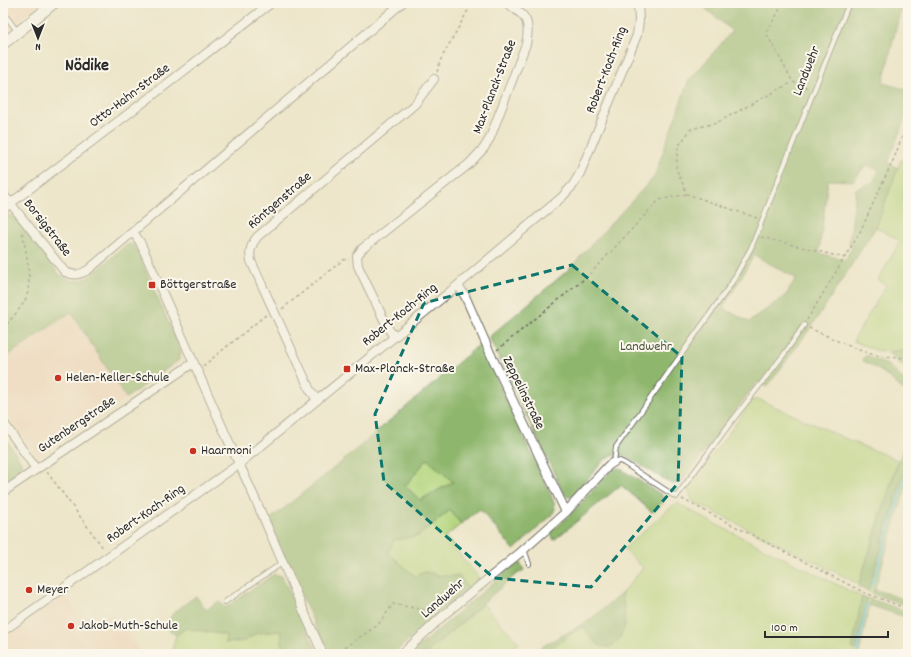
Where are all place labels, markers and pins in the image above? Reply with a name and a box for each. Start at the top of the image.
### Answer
place label: Böttgerstraße [160,275,236,295]
marker: Böttgerstraße [147,280,157,290]
place label: Max-Planck-Straße [355,359,455,379]
marker: Max-Planck-Straße [342,364,352,374]
place label: Helen-Keller-Schule [66,368,169,388]
marker: Helen-Keller-Schule [53,373,63,383]
place label: Haarmoni [201,441,252,461]
marker: Haarmoni [188,446,198,456]
place label: Meyer [37,580,69,600]
marker: Meyer [24,585,34,595]
place label: Jakob-Muth-Schule [79,616,178,636]
marker: Jakob-Muth-Schule [66,621,76,631]

